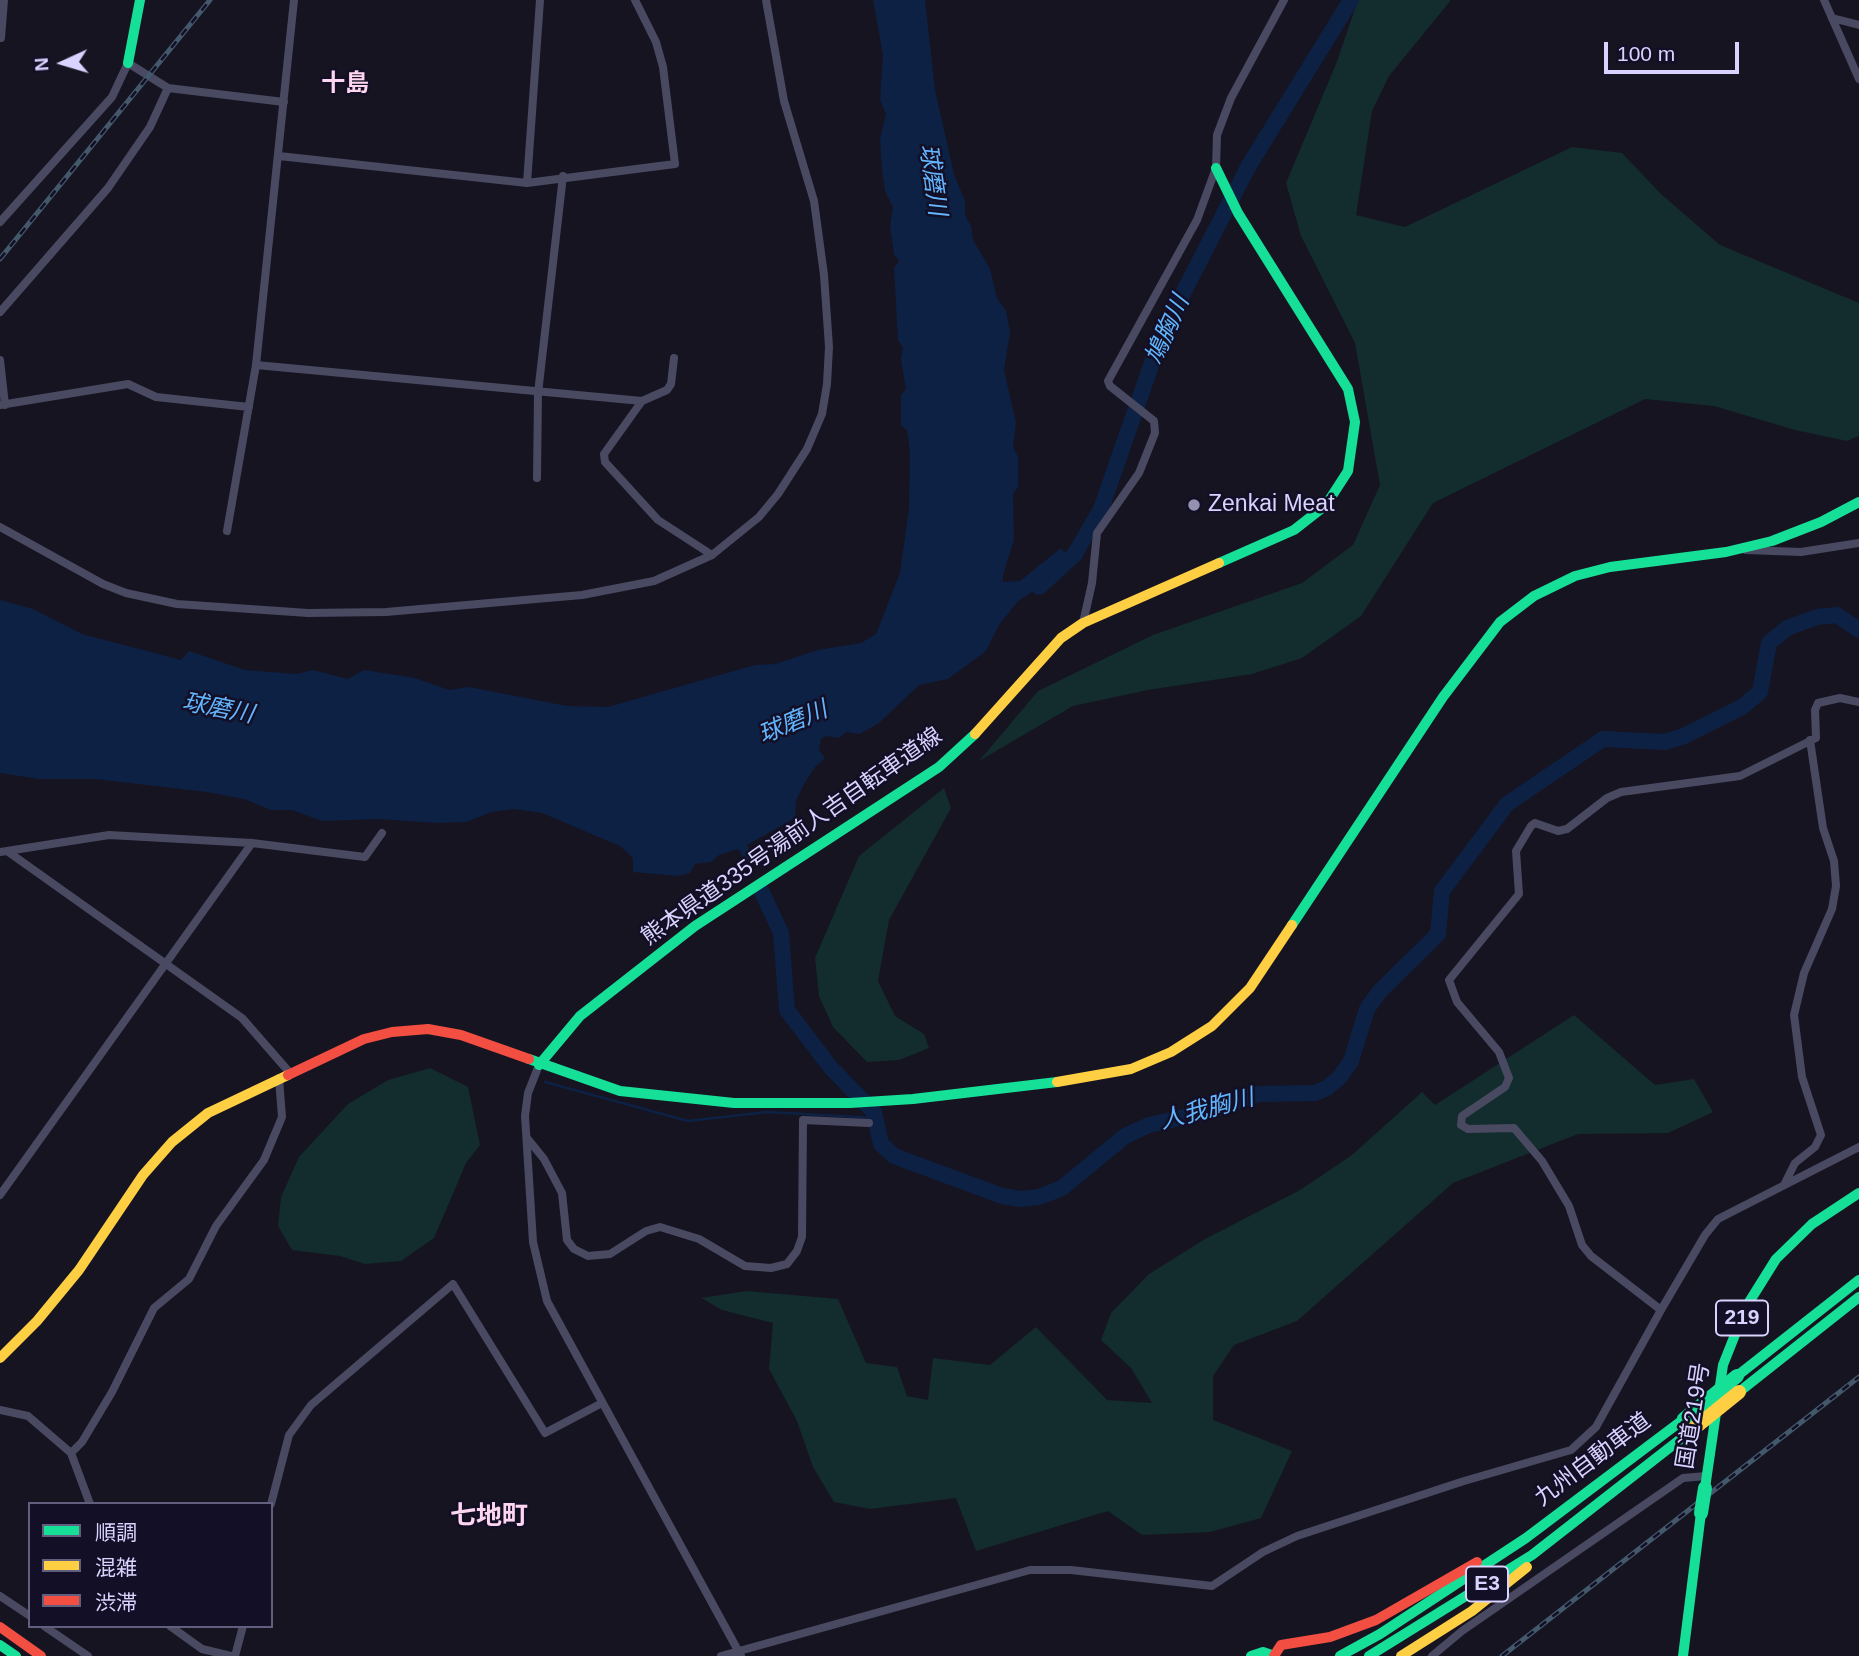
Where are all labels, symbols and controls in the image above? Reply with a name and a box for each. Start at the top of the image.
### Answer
north arrow [28,28,98,98]
scale bar [1607,28,1742,72]
text: 100 m [1617,42,1675,65]
text: N [31,57,53,72]
district label: 十島 [321,70,369,98]
water label: 球磨川 [913,142,951,218]
water label: 鳩胸川 [1140,291,1196,369]
place label: Zenkai Meat [1208,491,1335,519]
marker: Zenkai Meat [1186,497,1202,513]
water label: 球磨川 [180,688,256,730]
water label: 球磨川 [754,696,832,750]
street label: 熊本県道335号湯前人吉自転車道線 [636,722,948,952]
water label: 人我胸川 [1157,1084,1257,1136]
road number: 219 [1716,1300,1768,1336]
street label: 国道219号 [1672,1361,1716,1471]
street label: 九州自動車道 [1530,1407,1656,1513]
district label: 七地町 [450,1501,528,1533]
legend [28,1502,273,1628]
text: 順調 [95,1521,137,1544]
text: 混雑 [95,1556,137,1579]
road number: E3 [1466,1566,1508,1602]
text: 渋滞 [95,1591,137,1614]

